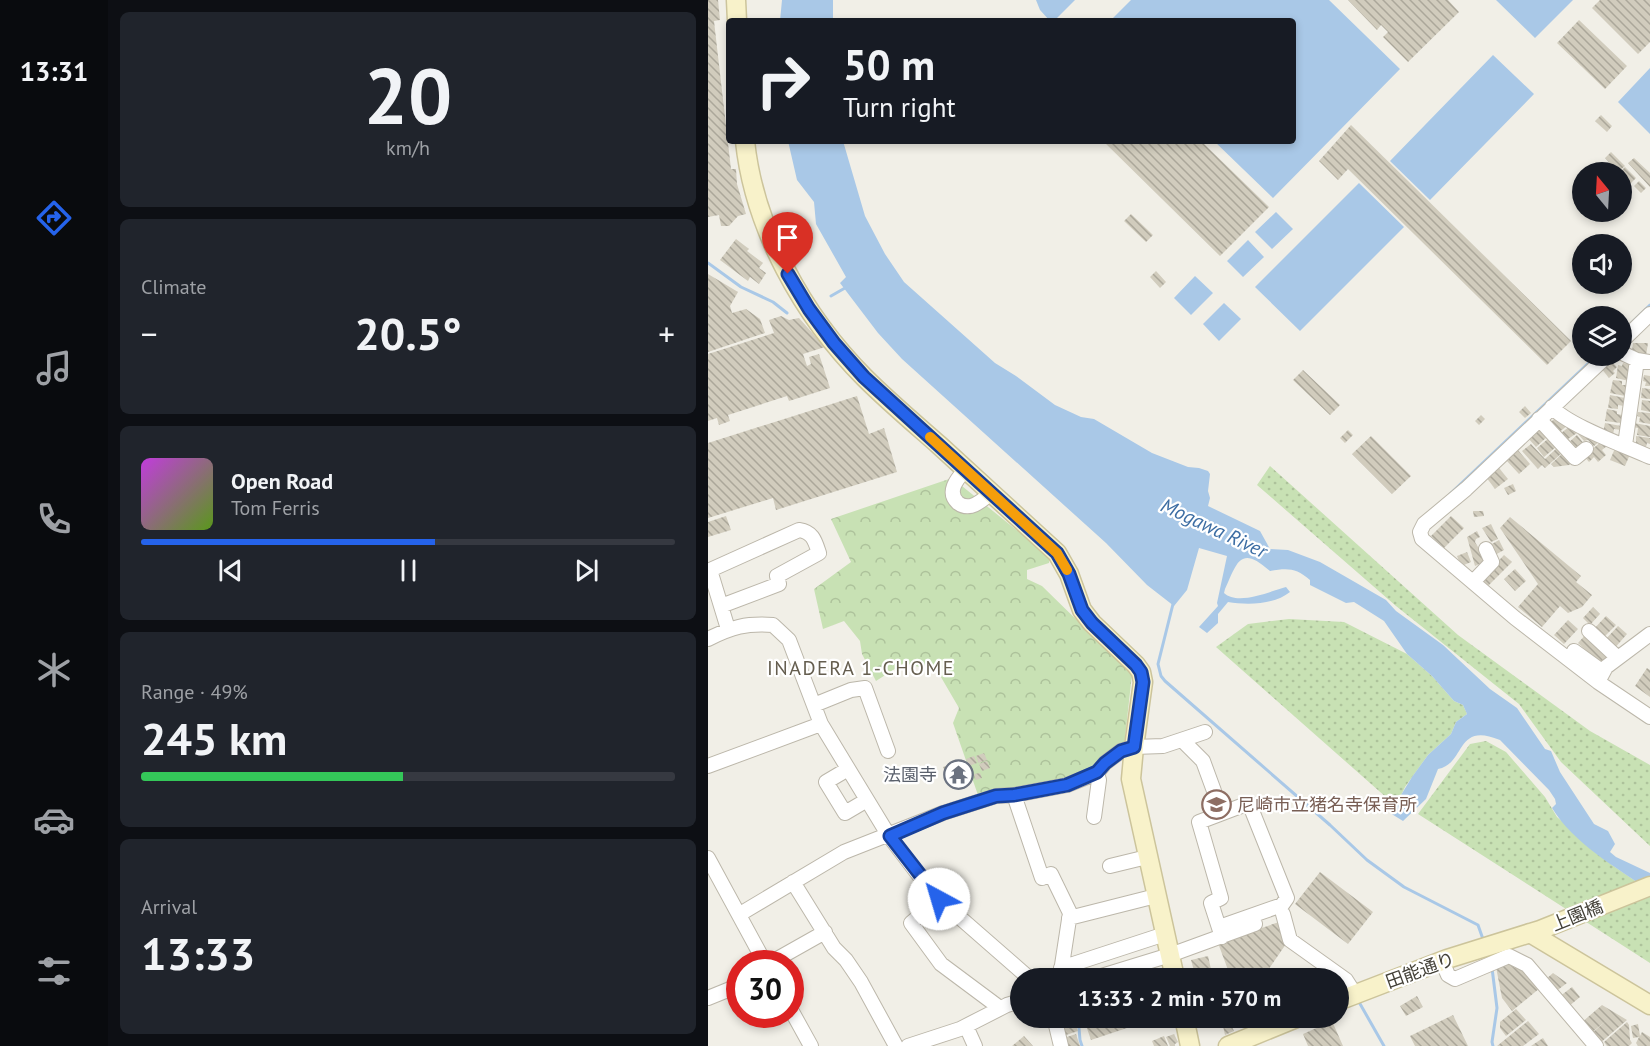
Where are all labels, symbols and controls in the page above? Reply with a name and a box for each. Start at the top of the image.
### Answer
text: 50 m [843,37,935,92]
icon: right [744,42,822,120]
text: 20 [364,45,452,146]
text: 13:31 [20,54,88,88]
text: Turn right [843,90,956,124]
text: km/h [386,135,430,161]
north arrow [1572,162,1632,222]
map controls [1572,162,1632,366]
icon: directions [33,197,75,239]
pin [762,212,813,274]
icon: arrive [771,221,804,254]
button: sound [1572,234,1632,294]
text: Climate [141,274,207,300]
text: 20.5° [354,304,462,362]
button: layers [1572,306,1632,366]
text: − [141,312,158,355]
text: + [658,312,675,355]
icon: music [33,347,75,389]
text: Open Road [231,467,333,495]
water label: Mogawa River [1157,492,1273,565]
text: Tom Ferris [231,495,320,521]
icon: phone [33,498,75,540]
icon: previous [214,554,247,587]
icon: pause [392,554,425,587]
icon: next [570,554,603,587]
icon: climate [33,649,75,691]
district label: INADERA 1-CHOME [767,655,955,681]
text: Range · 49% [141,679,248,705]
text: 245 km [141,709,287,767]
temple icon: 法園寺 [942,758,974,790]
place label: 法園寺 [883,763,937,786]
school or university icon: 尼崎市立猪名寺保育所 [1200,788,1232,820]
place label: 尼崎市立猪名寺保育所 [1237,793,1417,816]
icon: car [33,799,75,841]
position arrow [907,867,971,931]
text: Arrival [141,894,197,920]
street label: 上園橋 [1548,894,1606,936]
text: 13:33 [141,924,255,982]
street label: 田能通り [1382,947,1458,993]
icon: filters [33,950,75,992]
speed limit sign: 30 [726,950,804,1028]
text: 13:33 · 2 min · 570 m [1078,984,1281,1012]

